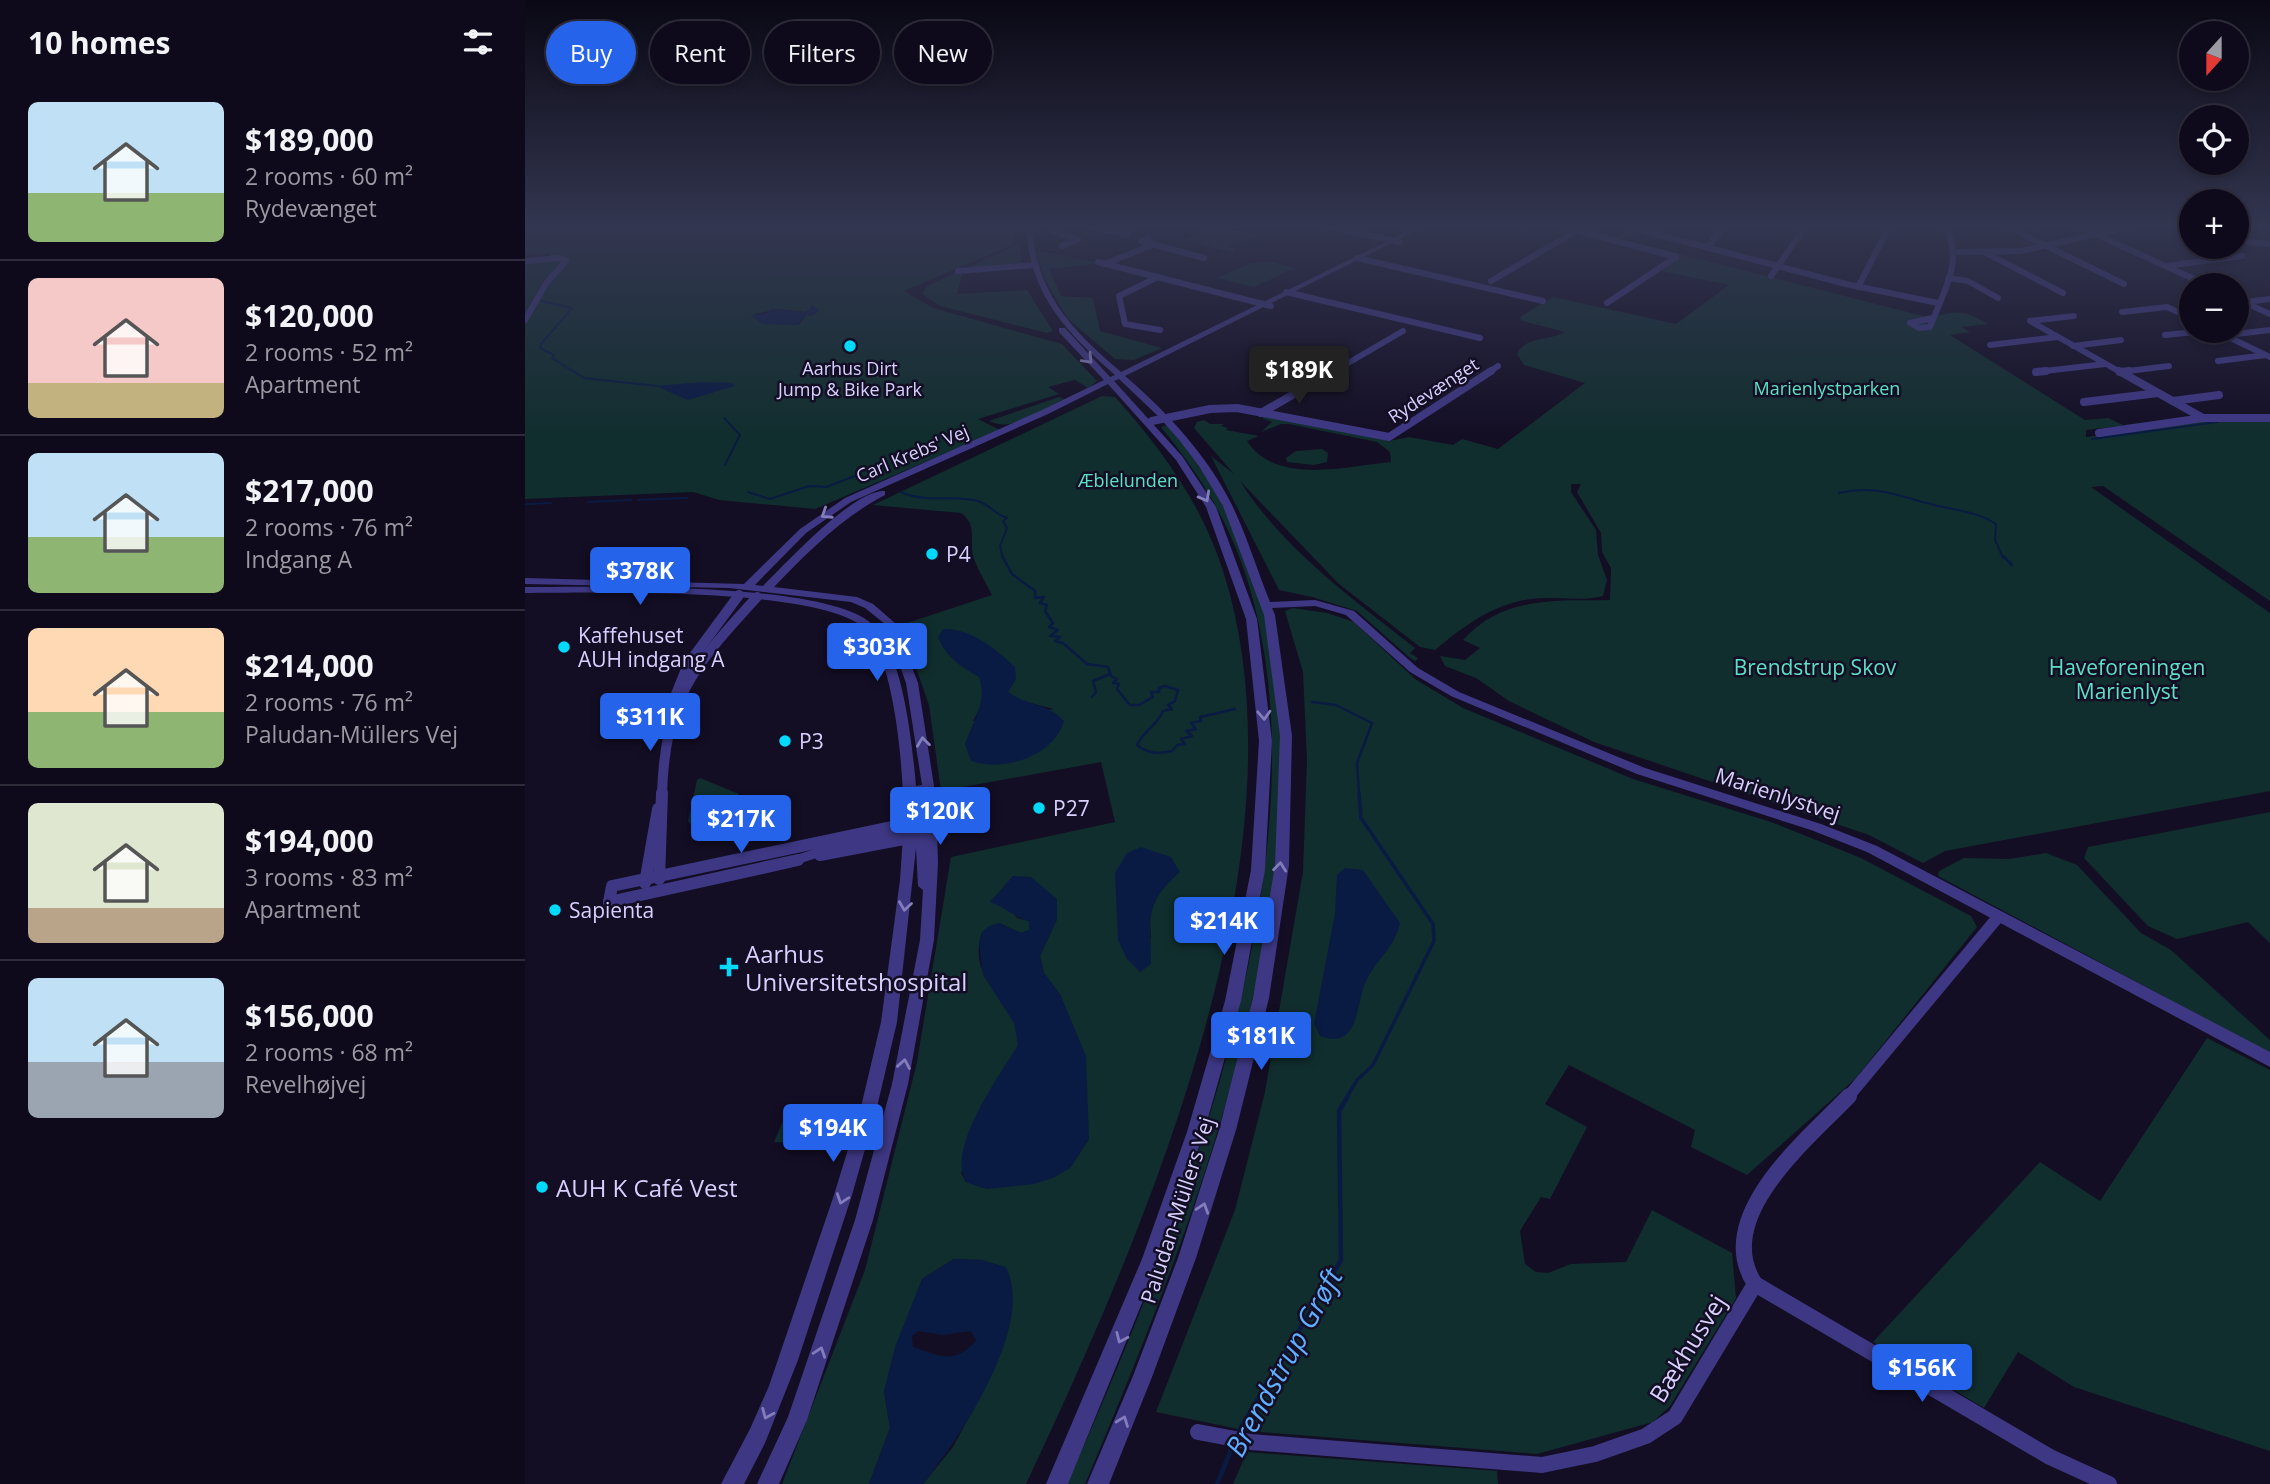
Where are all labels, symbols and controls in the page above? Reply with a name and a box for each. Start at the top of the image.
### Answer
chip: Buy [546,21,636,84]
chip: Rent [650,21,750,84]
chip: Filters [764,21,880,84]
chip: New [894,21,992,84]
north arrow [2179,21,2249,91]
map controls [2179,21,2249,343]
text: 10 homes [28,22,171,63]
icon: filters [459,23,497,61]
button: locate [2179,105,2249,175]
text: $189,000 [245,119,374,160]
icon: home [84,130,168,214]
text: 2 rooms · 60 m² [245,160,413,192]
button: + [2179,189,2249,259]
text: Rydevænget [245,192,377,224]
button: − [2179,273,2249,343]
text: $120,000 [245,295,374,336]
icon: home [84,306,168,390]
text: 2 rooms · 52 m² [245,336,413,368]
marker: Aarhus Dirt Jump & Bike Park [842,338,858,354]
pin: $189K [1250,346,1348,406]
one-way arrow [1079,351,1092,364]
street label: Rydevænget [1383,352,1483,428]
text: $189K [1265,353,1333,385]
place label: Aarhus Dirt Jump & Bike Park [776,356,923,401]
text: Apartment [245,368,361,400]
park label: Marienlystparken [1754,376,1900,400]
street label: Carl Krebs' Vej [852,419,972,487]
park label: Æblelunden [1077,468,1178,492]
text: $217,000 [245,470,374,511]
icon: home [84,481,168,565]
one-way arrow [1197,490,1210,502]
one-way arrow [821,505,834,518]
text: 2 rooms · 76 m² [245,511,413,543]
place label: P4 [946,540,971,568]
text: Indgang A [245,543,352,575]
marker: P4 [924,546,940,562]
pin: $378K [591,548,689,607]
text: $378K [606,554,674,586]
place label: Kaffehuset AUH indgang A [578,621,725,673]
pin: $303K [828,624,926,683]
text: $303K [843,630,911,662]
marker: Kaffehuset AUH indgang A [556,639,572,655]
text: $214,000 [245,645,374,686]
park label: Brendstrup Skov [1734,653,1897,681]
park label: Haveforeningen Marienlyst [2049,653,2205,705]
icon: home [84,656,168,740]
text: 2 rooms · 76 m² [245,686,413,718]
pin: $311K [601,694,699,753]
text: $311K [616,700,684,732]
one-way arrow [1257,709,1272,720]
text: Paludan-Müllers Vej [245,718,458,750]
place label: P3 [799,727,824,755]
marker: P3 [777,733,793,749]
one-way arrow [916,736,931,748]
street label: Marienlystvej [1712,761,1844,827]
pin: $120K [891,788,989,847]
text: $120K [906,794,974,826]
place label: P27 [1053,794,1090,822]
pin: $217K [692,796,790,855]
marker: P27 [1031,800,1047,816]
text: $217K [707,802,775,834]
text: $194,000 [245,820,374,861]
icon: home [84,831,168,915]
text: 3 rooms · 83 m² [245,861,413,893]
one-way arrow [1273,861,1288,873]
text: Apartment [245,893,361,925]
place label: Sapienta [569,896,654,924]
pin: $214K [1175,898,1273,957]
one-way arrow [897,900,912,911]
marker: Sapienta [547,902,563,918]
text: $214K [1190,904,1258,936]
place label: Aarhus Universitetshospital [745,937,967,998]
marker: Aarhus Universitetshospital [719,957,739,977]
text: $156,000 [245,995,374,1036]
icon: home [84,1006,168,1090]
pin: $181K [1212,1012,1310,1072]
text: $181K [1227,1019,1295,1051]
text: 2 rooms · 68 m² [245,1036,413,1068]
one-way arrow [896,1058,911,1070]
text: Revelhøjvej [245,1068,366,1100]
pin: $194K [784,1104,882,1164]
text: $194K [799,1111,867,1143]
street label: Paludan-Müllers Vej [1134,1113,1220,1307]
place label: AUH K Café Vest [556,1171,738,1204]
marker: AUH K Café Vest [534,1179,550,1195]
one-way arrow [836,1193,850,1205]
one-way arrow [1195,1202,1209,1214]
water label: Brendstrup Grøft [1216,1259,1351,1463]
street label: Bækhusvej [1641,1288,1733,1408]
one-way arrow [1115,1330,1129,1343]
pin: $156K [1873,1344,1971,1404]
one-way arrow [812,1347,826,1359]
text: $156K [1888,1351,1956,1383]
one-way arrow [762,1407,776,1419]
one-way arrow [1115,1415,1129,1427]

